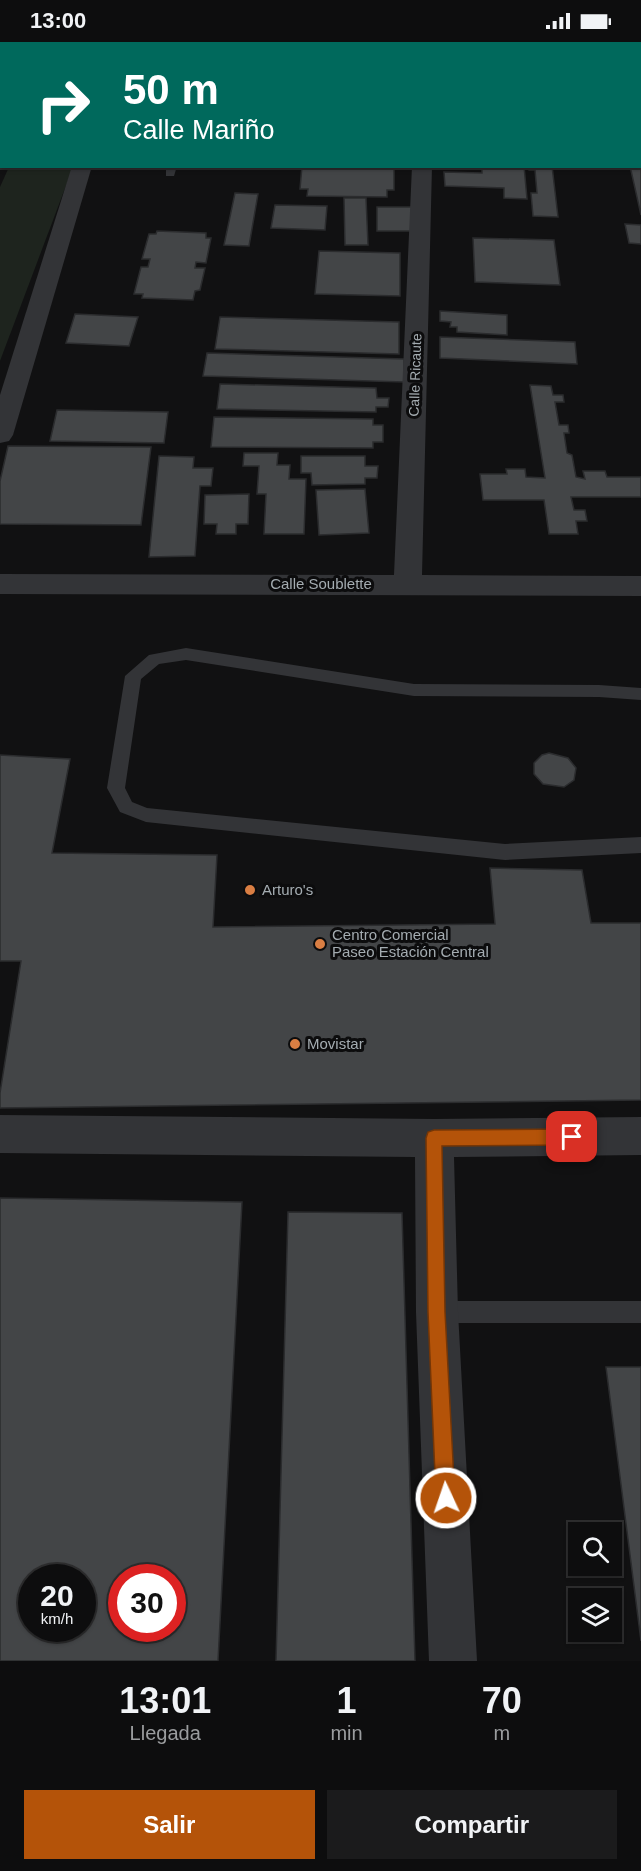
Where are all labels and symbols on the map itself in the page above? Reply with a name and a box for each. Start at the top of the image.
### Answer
street label: Calle Ricaute [406,333,424,417]
street label: Calle Soublette [270,575,372,592]
place label: Arturo's [262,881,313,898]
marker: Arturo's [243,883,257,897]
place label: Centro Comercial Paseo Estación Central [332,926,489,960]
marker: Centro Comercial Paseo Estación Central [313,937,327,951]
place label: Movistar [307,1035,364,1052]
marker: Movistar [288,1037,302,1051]
pin [546,1111,597,1162]
position arrow [414,1466,478,1530]
speed limit sign: 30 [108,1564,186,1642]

